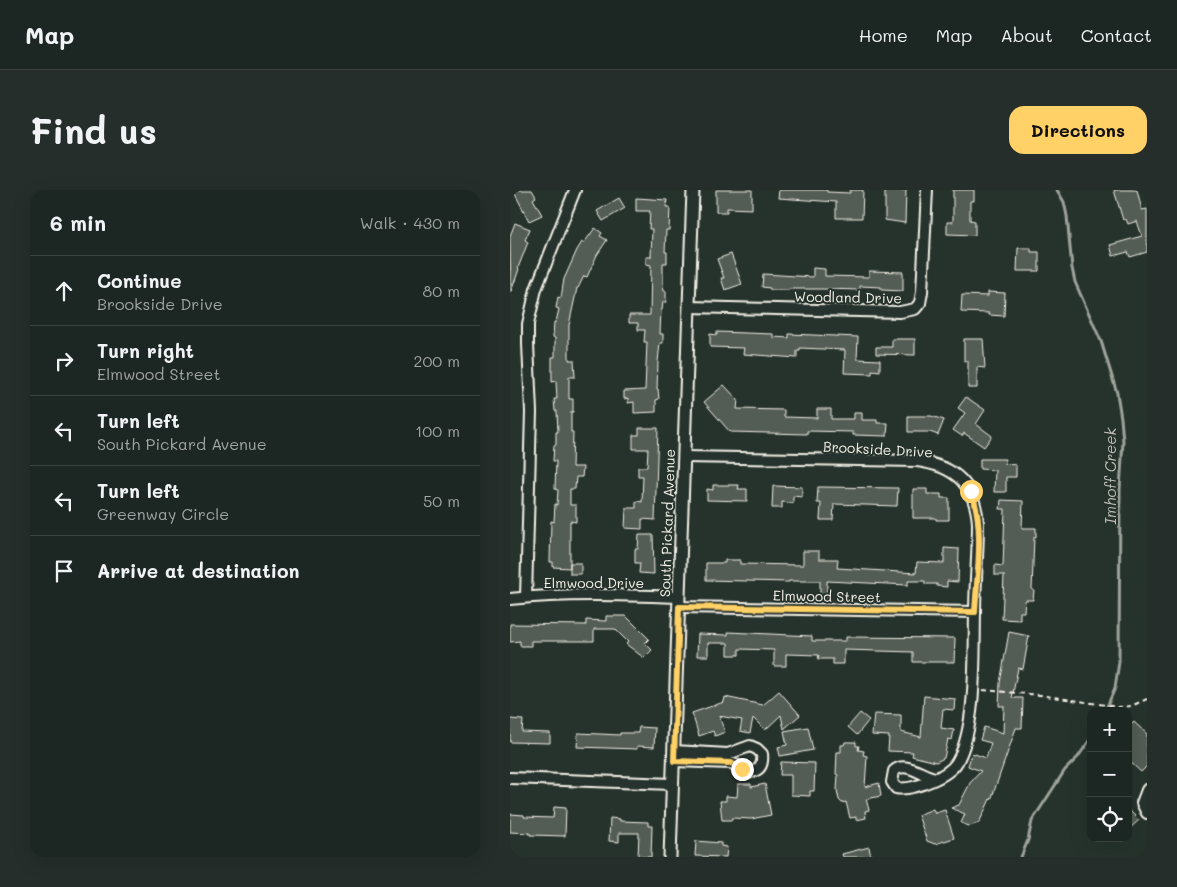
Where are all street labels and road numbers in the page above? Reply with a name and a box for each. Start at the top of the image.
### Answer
street label: Woodland Drive [794,287,902,307]
street label: Brookside Drive [823,437,933,461]
street label: South Pickard Avenue [655,448,679,598]
street label: Elmwood Drive [544,573,644,592]
street label: Elmwood Street [773,586,881,606]

